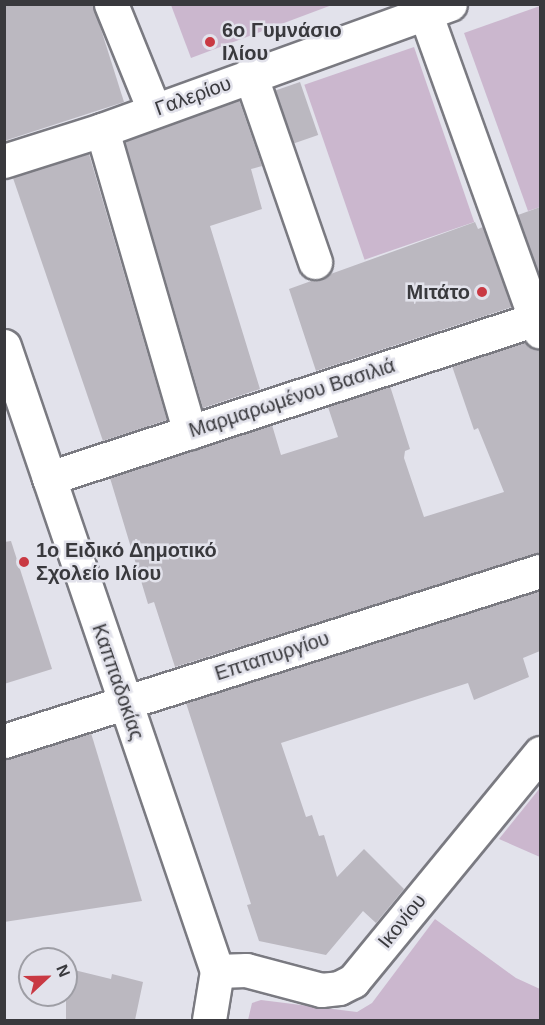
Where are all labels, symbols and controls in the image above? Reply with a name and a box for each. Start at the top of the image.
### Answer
place label: 6ο Γυμνάσιο Ιλίου [222,19,342,66]
marker: 6ο Γυμνάσιο Ιλίου [203,35,217,49]
street label: Γαλερίου [152,71,234,121]
place label: Μιτάτο [407,280,470,304]
marker: Μιτάτο [475,285,489,299]
street label: Μαρμαρωμένου Βασιλιά [186,353,398,443]
place label: 1ο Ειδικό Δημοτικό Σχολείο Ιλίου [36,538,217,585]
marker: 1ο Ειδικό Δημοτικό Σχολείο Ιλίου [17,555,31,569]
street label: Καππαδοκίας [87,621,149,743]
street label: Επταπυργίου [212,626,332,686]
street label: Ικονίου [373,889,431,953]
north arrow [18,947,78,1007]
text: N [53,962,73,979]

